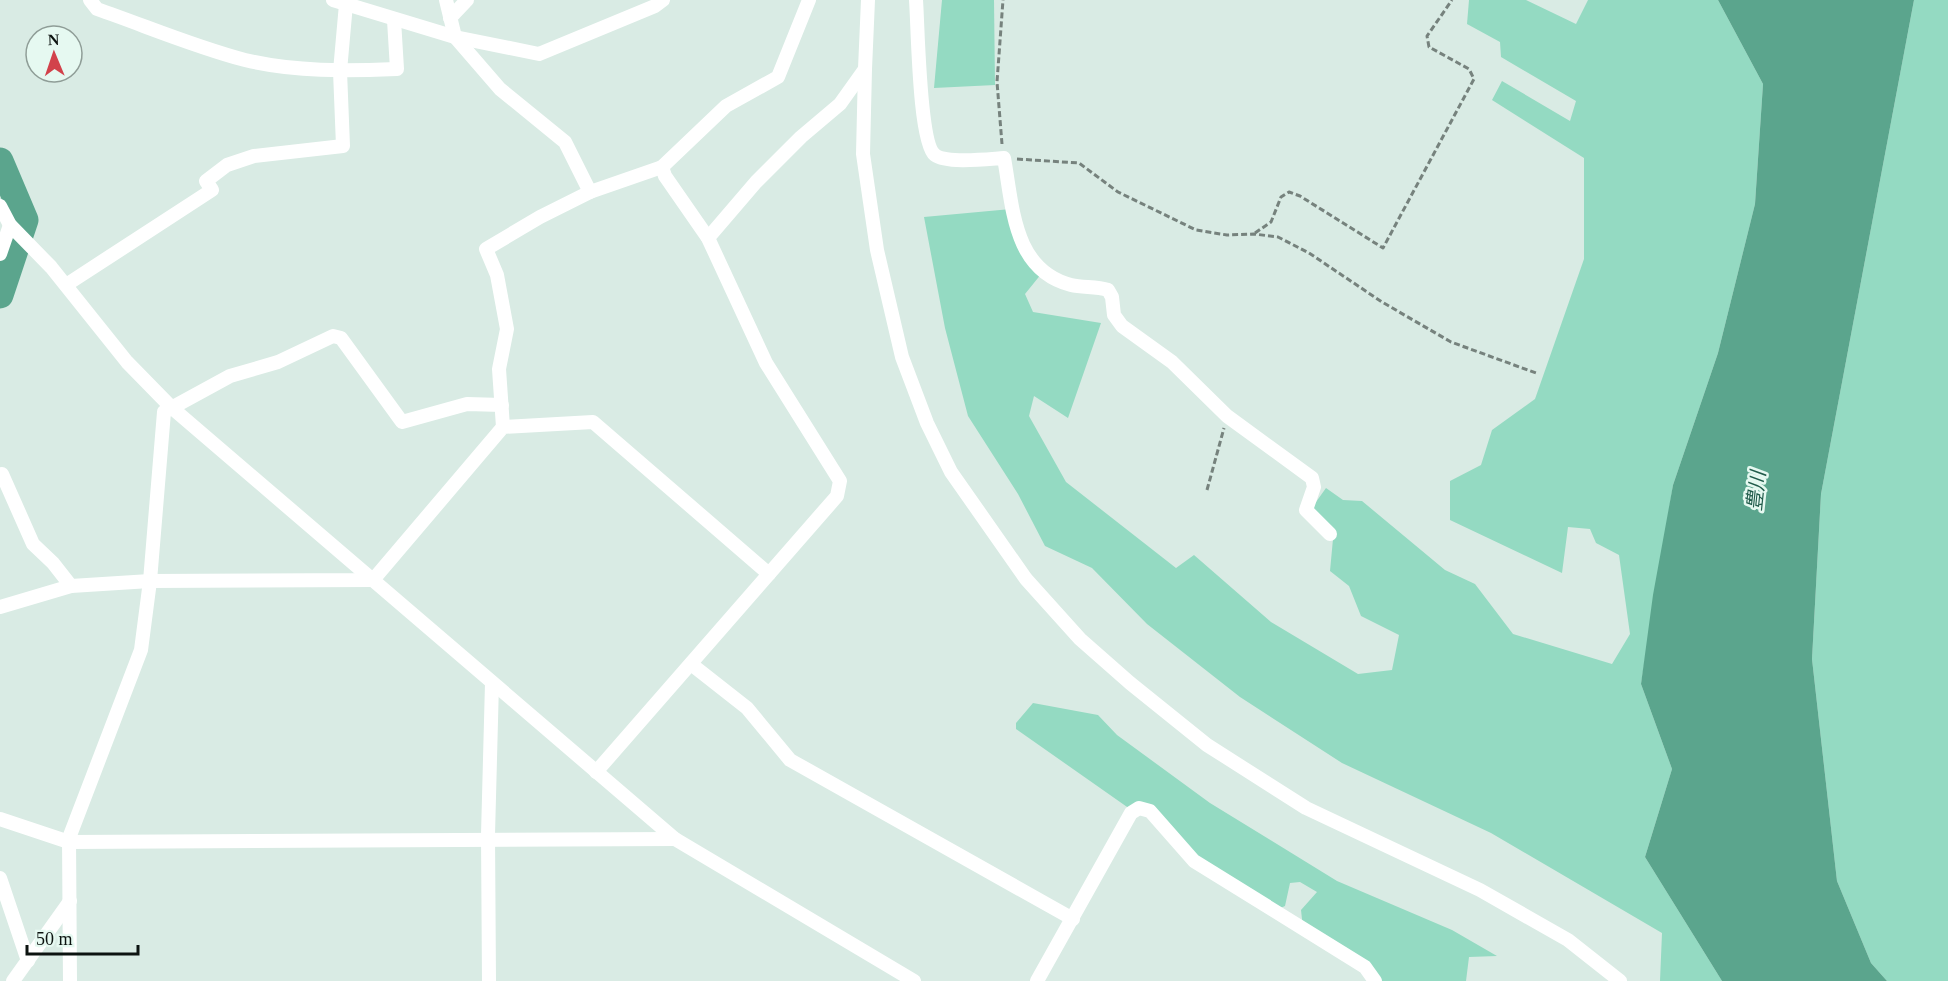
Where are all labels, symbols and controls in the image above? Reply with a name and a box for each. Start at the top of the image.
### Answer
north arrow [24,24,84,84]
text: N [47,31,60,48]
water label: 豊川 [1743,468,1769,512]
scale bar [27,918,138,956]
text: 50 m [36,929,73,949]

